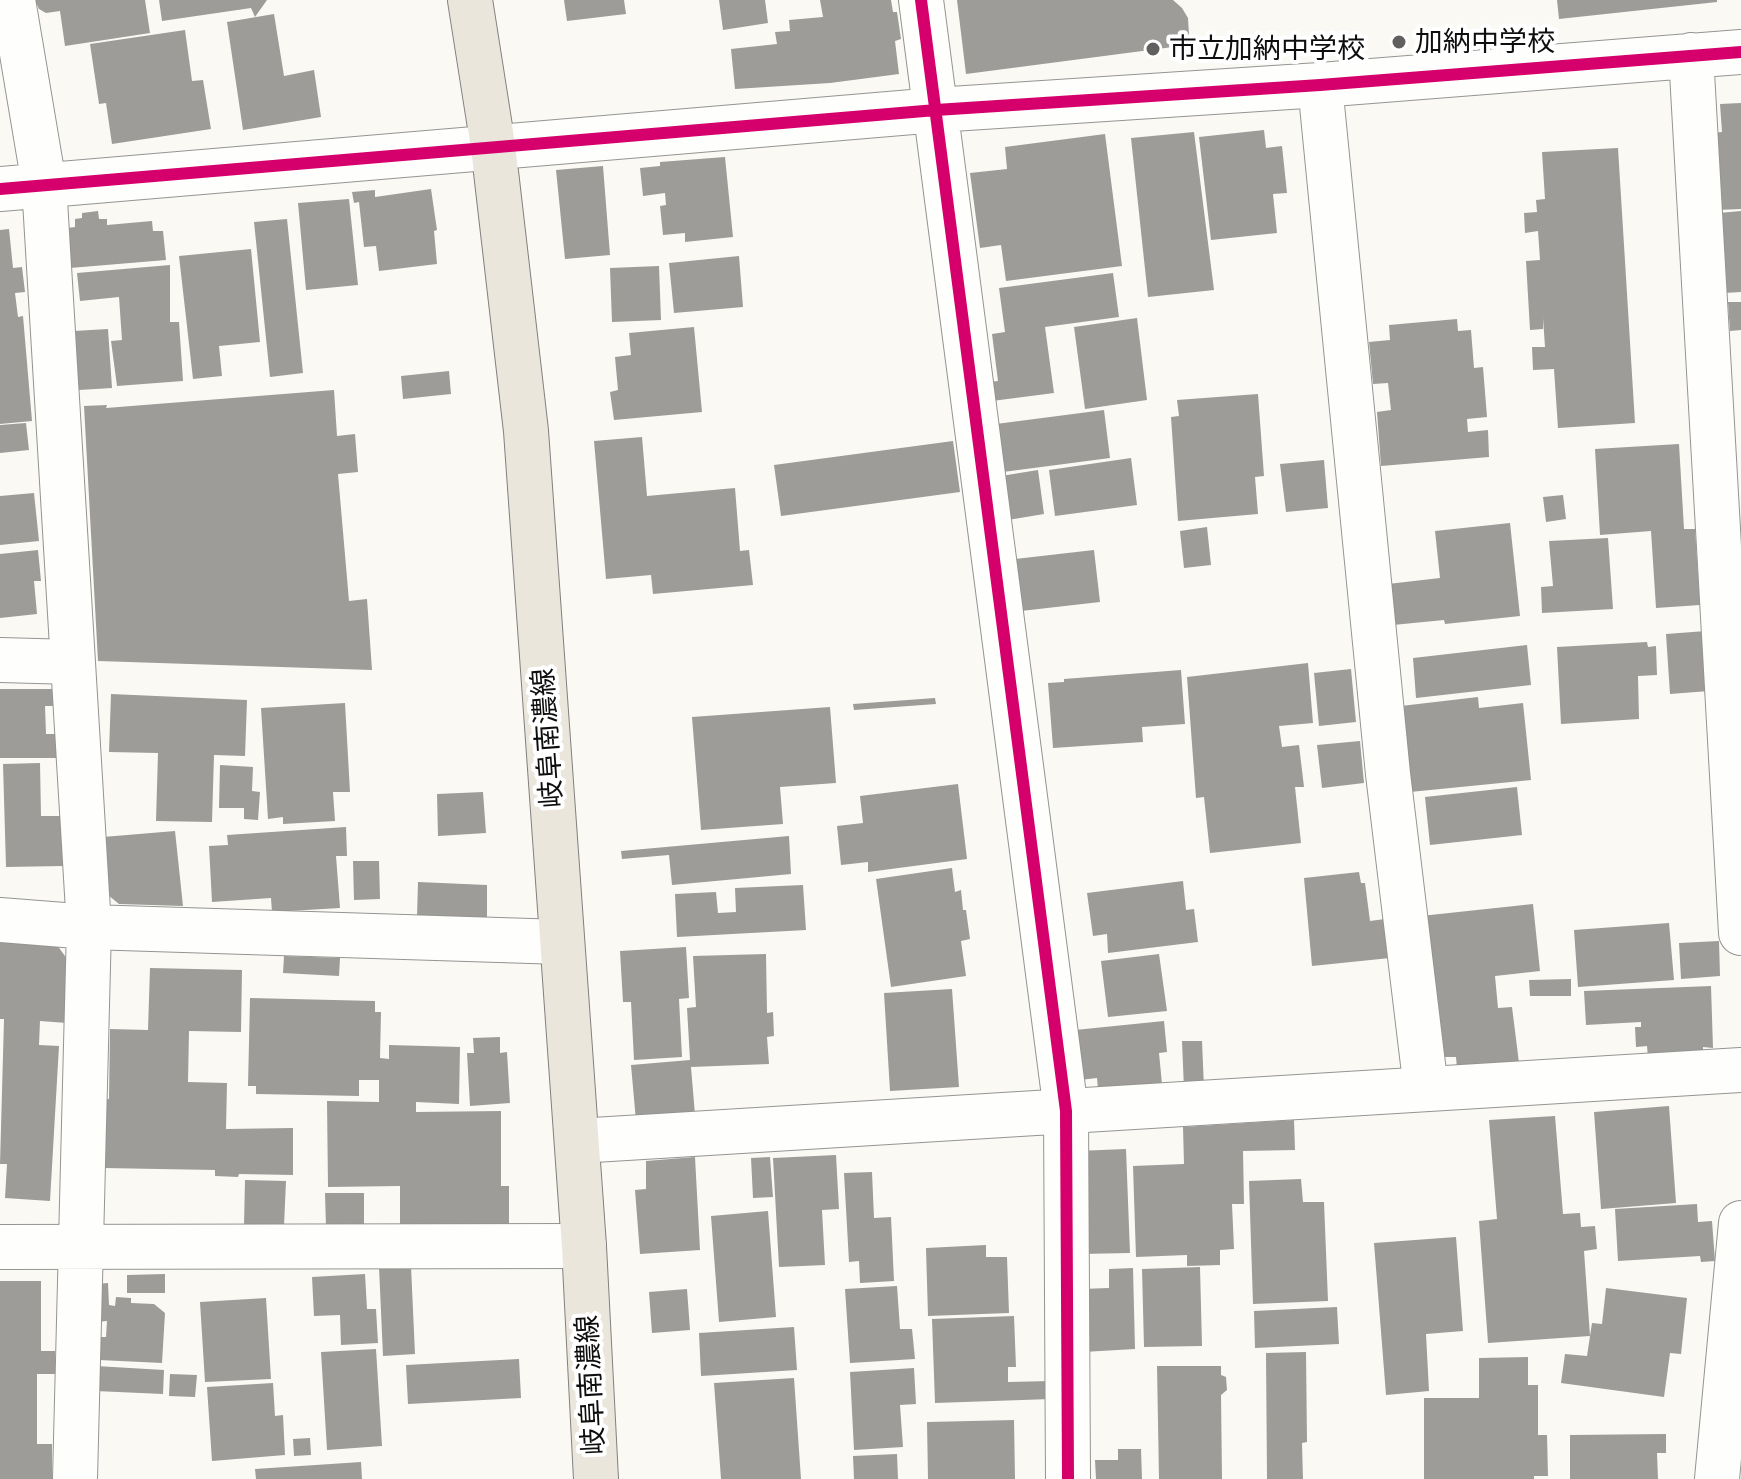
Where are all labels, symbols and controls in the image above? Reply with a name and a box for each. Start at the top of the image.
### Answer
place label: 加納中学校 [1415,25,1555,59]
place label: 市立加納中学校 [1169,32,1365,66]
marker: 加納中学校 [1390,33,1408,51]
marker: 市立加納中学校 [1144,40,1162,58]
street label: 岐阜南濃線 [526,667,570,809]
street label: 岐阜南濃線 [571,1314,611,1456]

